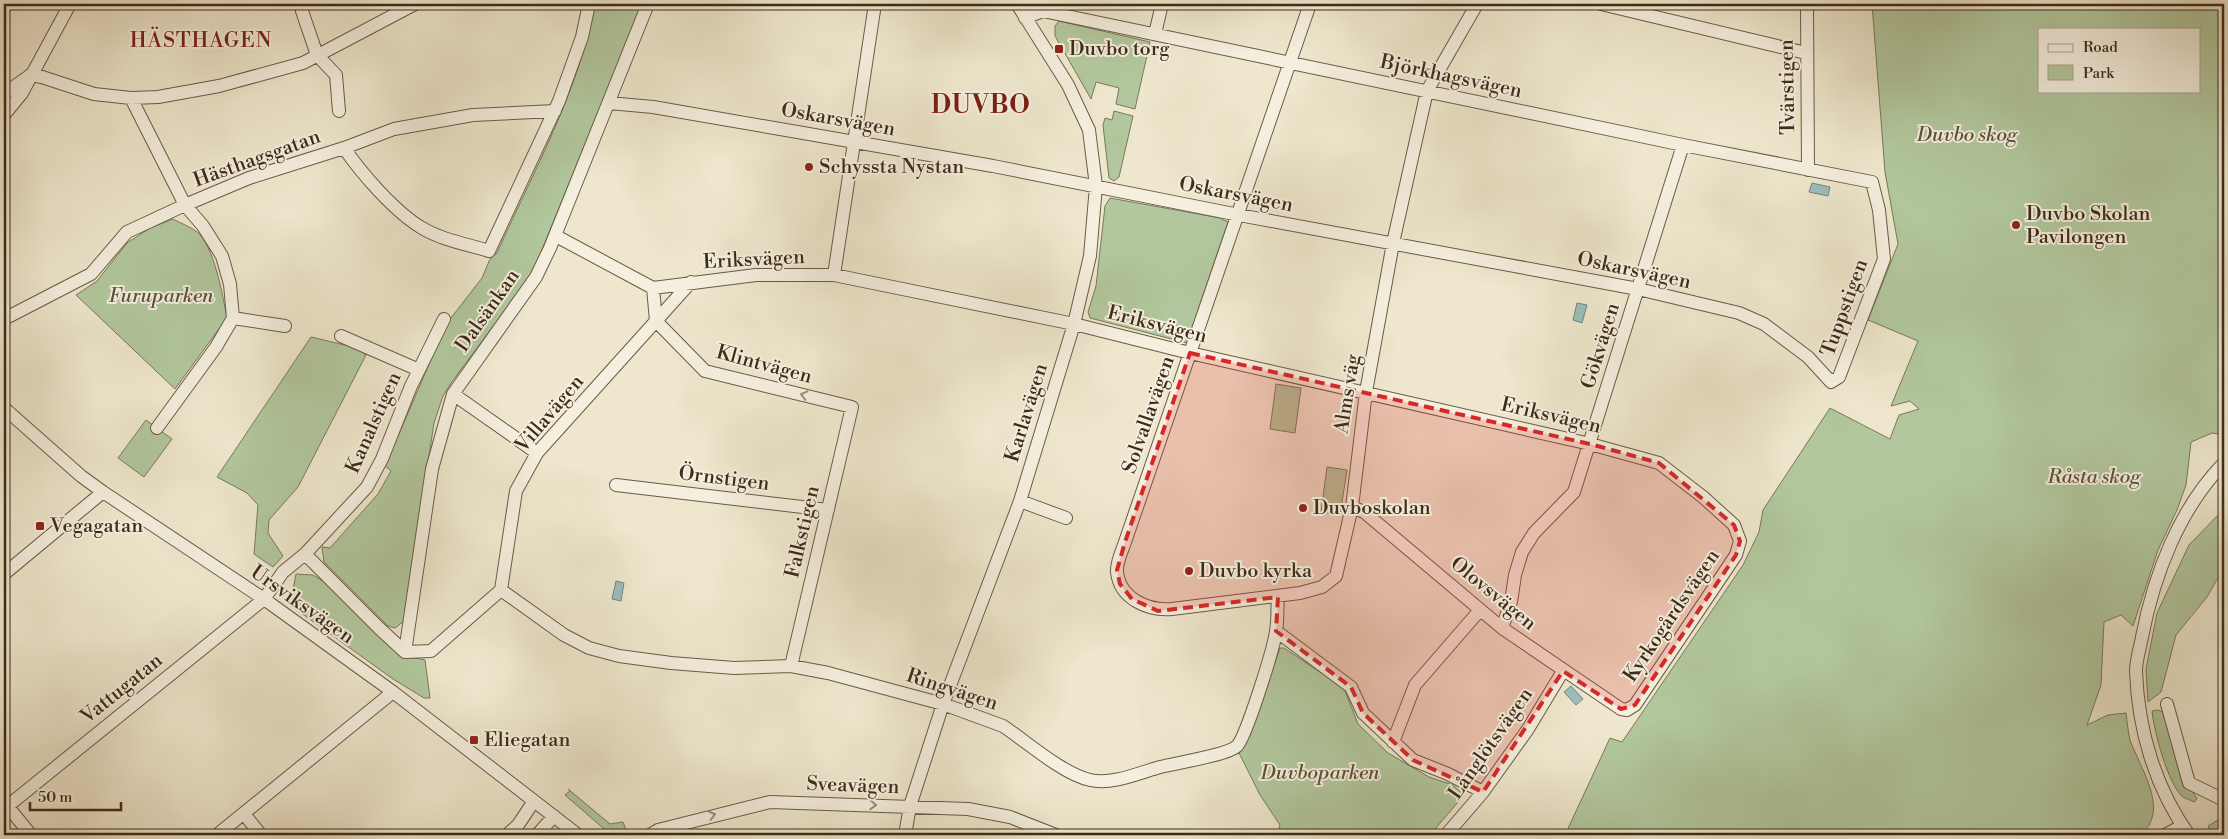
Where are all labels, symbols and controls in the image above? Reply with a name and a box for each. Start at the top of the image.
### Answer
district label: HÄSTHAGEN [130,26,272,54]
legend [2038,28,2200,92]
place label: Duvbo torg [1069,37,1170,62]
text: Road [2083,38,2118,57]
street label: Tvärstigen [1775,39,1801,135]
marker: Duvbo torg [1053,43,1065,55]
street label: Björkhagsvägen [1377,50,1524,104]
text: Park [2083,64,2115,83]
district label: DUVBO [931,90,1031,121]
street label: Oskarsvägen [779,98,897,142]
park label: Duvbo skog [1916,123,2019,148]
street label: Hästhagsgatan [190,124,324,194]
place label: Schyssta Nystan [819,155,964,180]
marker: Schyssta Nystan [803,161,815,173]
street label: Oskarsvägen [1177,172,1295,218]
place label: Duvbo Skolan Pavilongen [2026,202,2151,250]
marker: Duvbo Skolan Pavilongen [2010,219,2022,231]
street label: Eriksvägen [702,245,806,275]
street label: Oskarsvägen [1575,247,1693,295]
street label: Tuppstigen [1816,256,1874,360]
street label: Dalsänkan [450,265,526,357]
park label: Furuparken [108,284,214,309]
street label: Gökvägen [1576,300,1626,392]
street label: Eriksvägen [1104,301,1210,349]
street label: Klintvägen [713,340,815,390]
street label: Alms väg [1329,352,1367,437]
street label: Solvallavägen [1117,353,1181,477]
street label: Karlavägen [1000,361,1054,465]
street label: Kanalstigen [341,368,407,478]
street label: Villavägen [510,370,590,459]
one-way arrow [800,390,809,401]
street label: Eriksvägen [1498,392,1604,440]
street label: Örnstigen [677,460,771,497]
park label: Råsta skog [2046,465,2142,490]
street label: Falkstigen [780,483,826,581]
place label: Duvboskolan [1313,496,1431,521]
marker: Duvboskolan [1297,502,1309,514]
place label: Vegagatan [49,514,143,539]
marker: Vegagatan [34,520,46,532]
street label: Kyrkogårdsvägen [1618,545,1726,687]
street label: Olovsvägen [1445,552,1541,636]
place label: Duvbo kyrka [1199,559,1313,584]
street label: Ursviksvägen [245,560,359,650]
marker: Duvbo kyrka [1183,565,1195,577]
street label: Vattugatan [75,648,168,730]
street label: Ringvägen [903,663,1001,717]
street label: Långlötsvägen [1443,683,1539,805]
place label: Eliegatan [484,728,570,753]
marker: Eliegatan [468,734,480,746]
park label: Duvboparken [1259,761,1380,786]
street label: Sveavägen [806,772,900,800]
scale bar [30,779,121,811]
text: 50 m [38,788,72,807]
one-way arrow [870,800,878,810]
one-way arrow [708,810,717,821]

